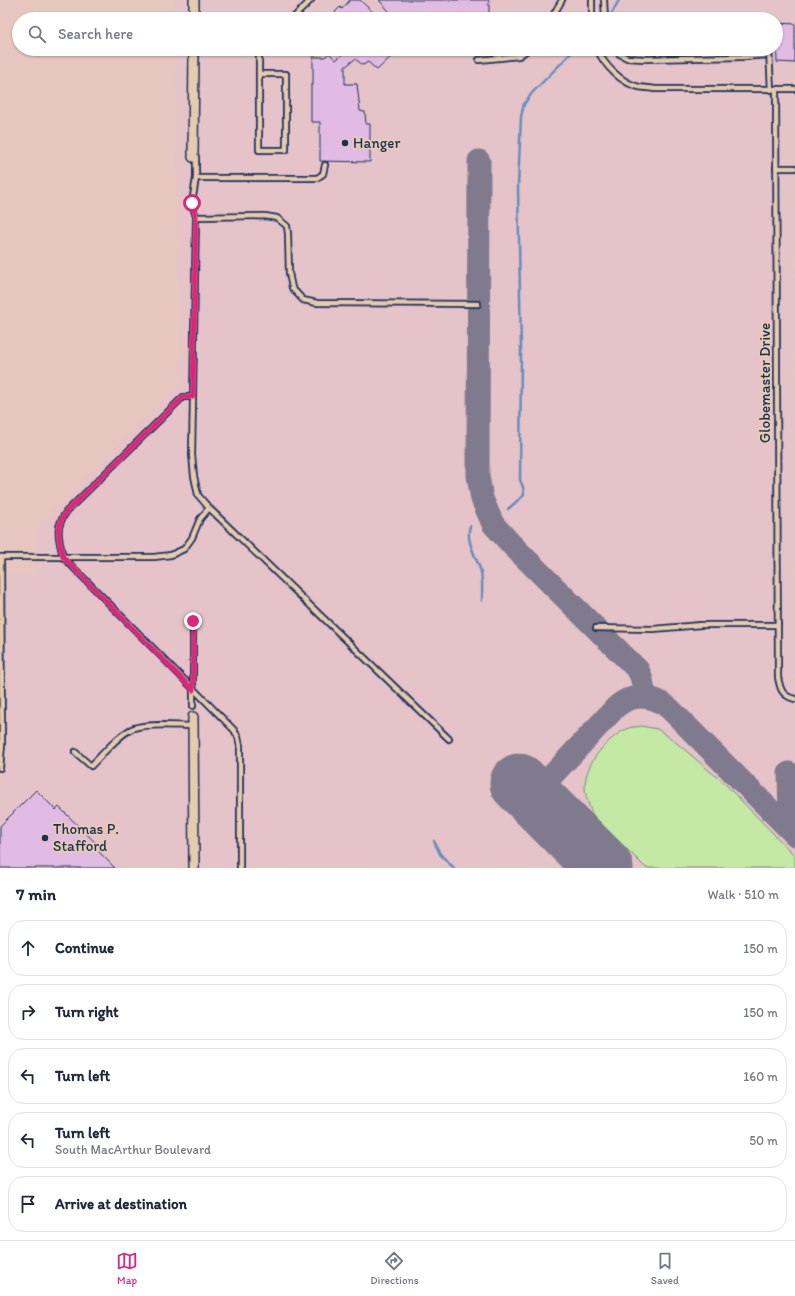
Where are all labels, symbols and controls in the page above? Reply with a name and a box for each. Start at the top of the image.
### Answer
search box [12,12,783,56]
icon: search [26,23,48,45]
text: Search here [58,25,133,43]
place label: Hanger [353,134,400,152]
marker: Hanger [340,138,350,148]
route start [183,194,201,212]
street label: Globemaster Drive [756,323,774,443]
route end [184,612,202,630]
place label: Thomas P. Stafford [53,820,119,855]
marker: Thomas P. Stafford [40,833,50,843]
text: 7 min [16,884,56,904]
text: Walk · 510 m [708,887,779,902]
icon: ahead [17,937,39,959]
text: Continue [55,939,114,957]
text: 150 m [743,941,778,956]
icon: right [17,1001,39,1023]
text: Turn right [55,1003,119,1021]
text: 150 m [743,1005,778,1020]
icon: left [17,1065,39,1087]
text: Turn left [55,1067,110,1085]
text: 160 m [743,1069,778,1084]
text: Turn left [55,1124,110,1142]
icon: left [17,1129,39,1151]
text: 50 m [749,1133,778,1148]
text: South MacArthur Boulevard [55,1142,211,1157]
icon: arrive [17,1193,39,1215]
text: Arrive at destination [55,1195,187,1213]
tab: Map [116,1250,138,1287]
tab: Directions [370,1250,419,1287]
tab: Saved [651,1250,679,1287]

